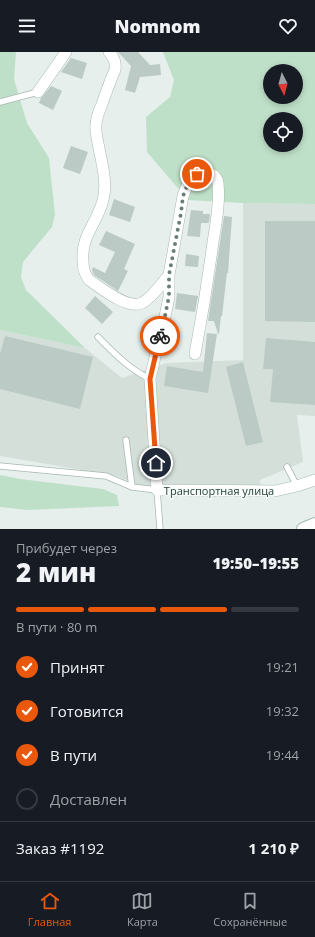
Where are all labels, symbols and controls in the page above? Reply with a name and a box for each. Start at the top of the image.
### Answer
text: Nomnom [114,14,201,38]
icon: menu [16,15,38,37]
icon: heart [277,15,299,37]
north arrow [263,64,303,104]
map controls [263,64,303,152]
button: locate [263,112,303,152]
pin [180,157,214,191]
icon: bag [186,163,208,185]
courier [140,316,180,356]
icon: bike [149,325,171,347]
pin [139,446,173,480]
icon: home [145,452,167,474]
street label: Транспортная улица [164,483,274,498]
text: Прибудет через [16,539,117,557]
text: 19:50–19:55 [213,553,299,573]
text: 2 мин [16,554,96,590]
text: В пути · 80 m [16,618,97,636]
icon: check [16,656,38,678]
text: Принят [50,657,105,677]
text: 19:21 [266,658,299,676]
icon: check [16,700,38,722]
text: Готовится [50,701,124,721]
text: 19:32 [266,702,299,720]
icon: check [16,744,38,766]
text: В пути [50,745,97,765]
text: 19:44 [266,746,299,764]
text: Доставлен [50,789,127,809]
text: Заказ #1192 [16,838,104,858]
text: 1 210 ₽ [248,838,299,858]
tab: Главная [28,890,71,929]
tab: Карта [127,890,158,929]
tab: Сохранённые [213,890,287,929]

